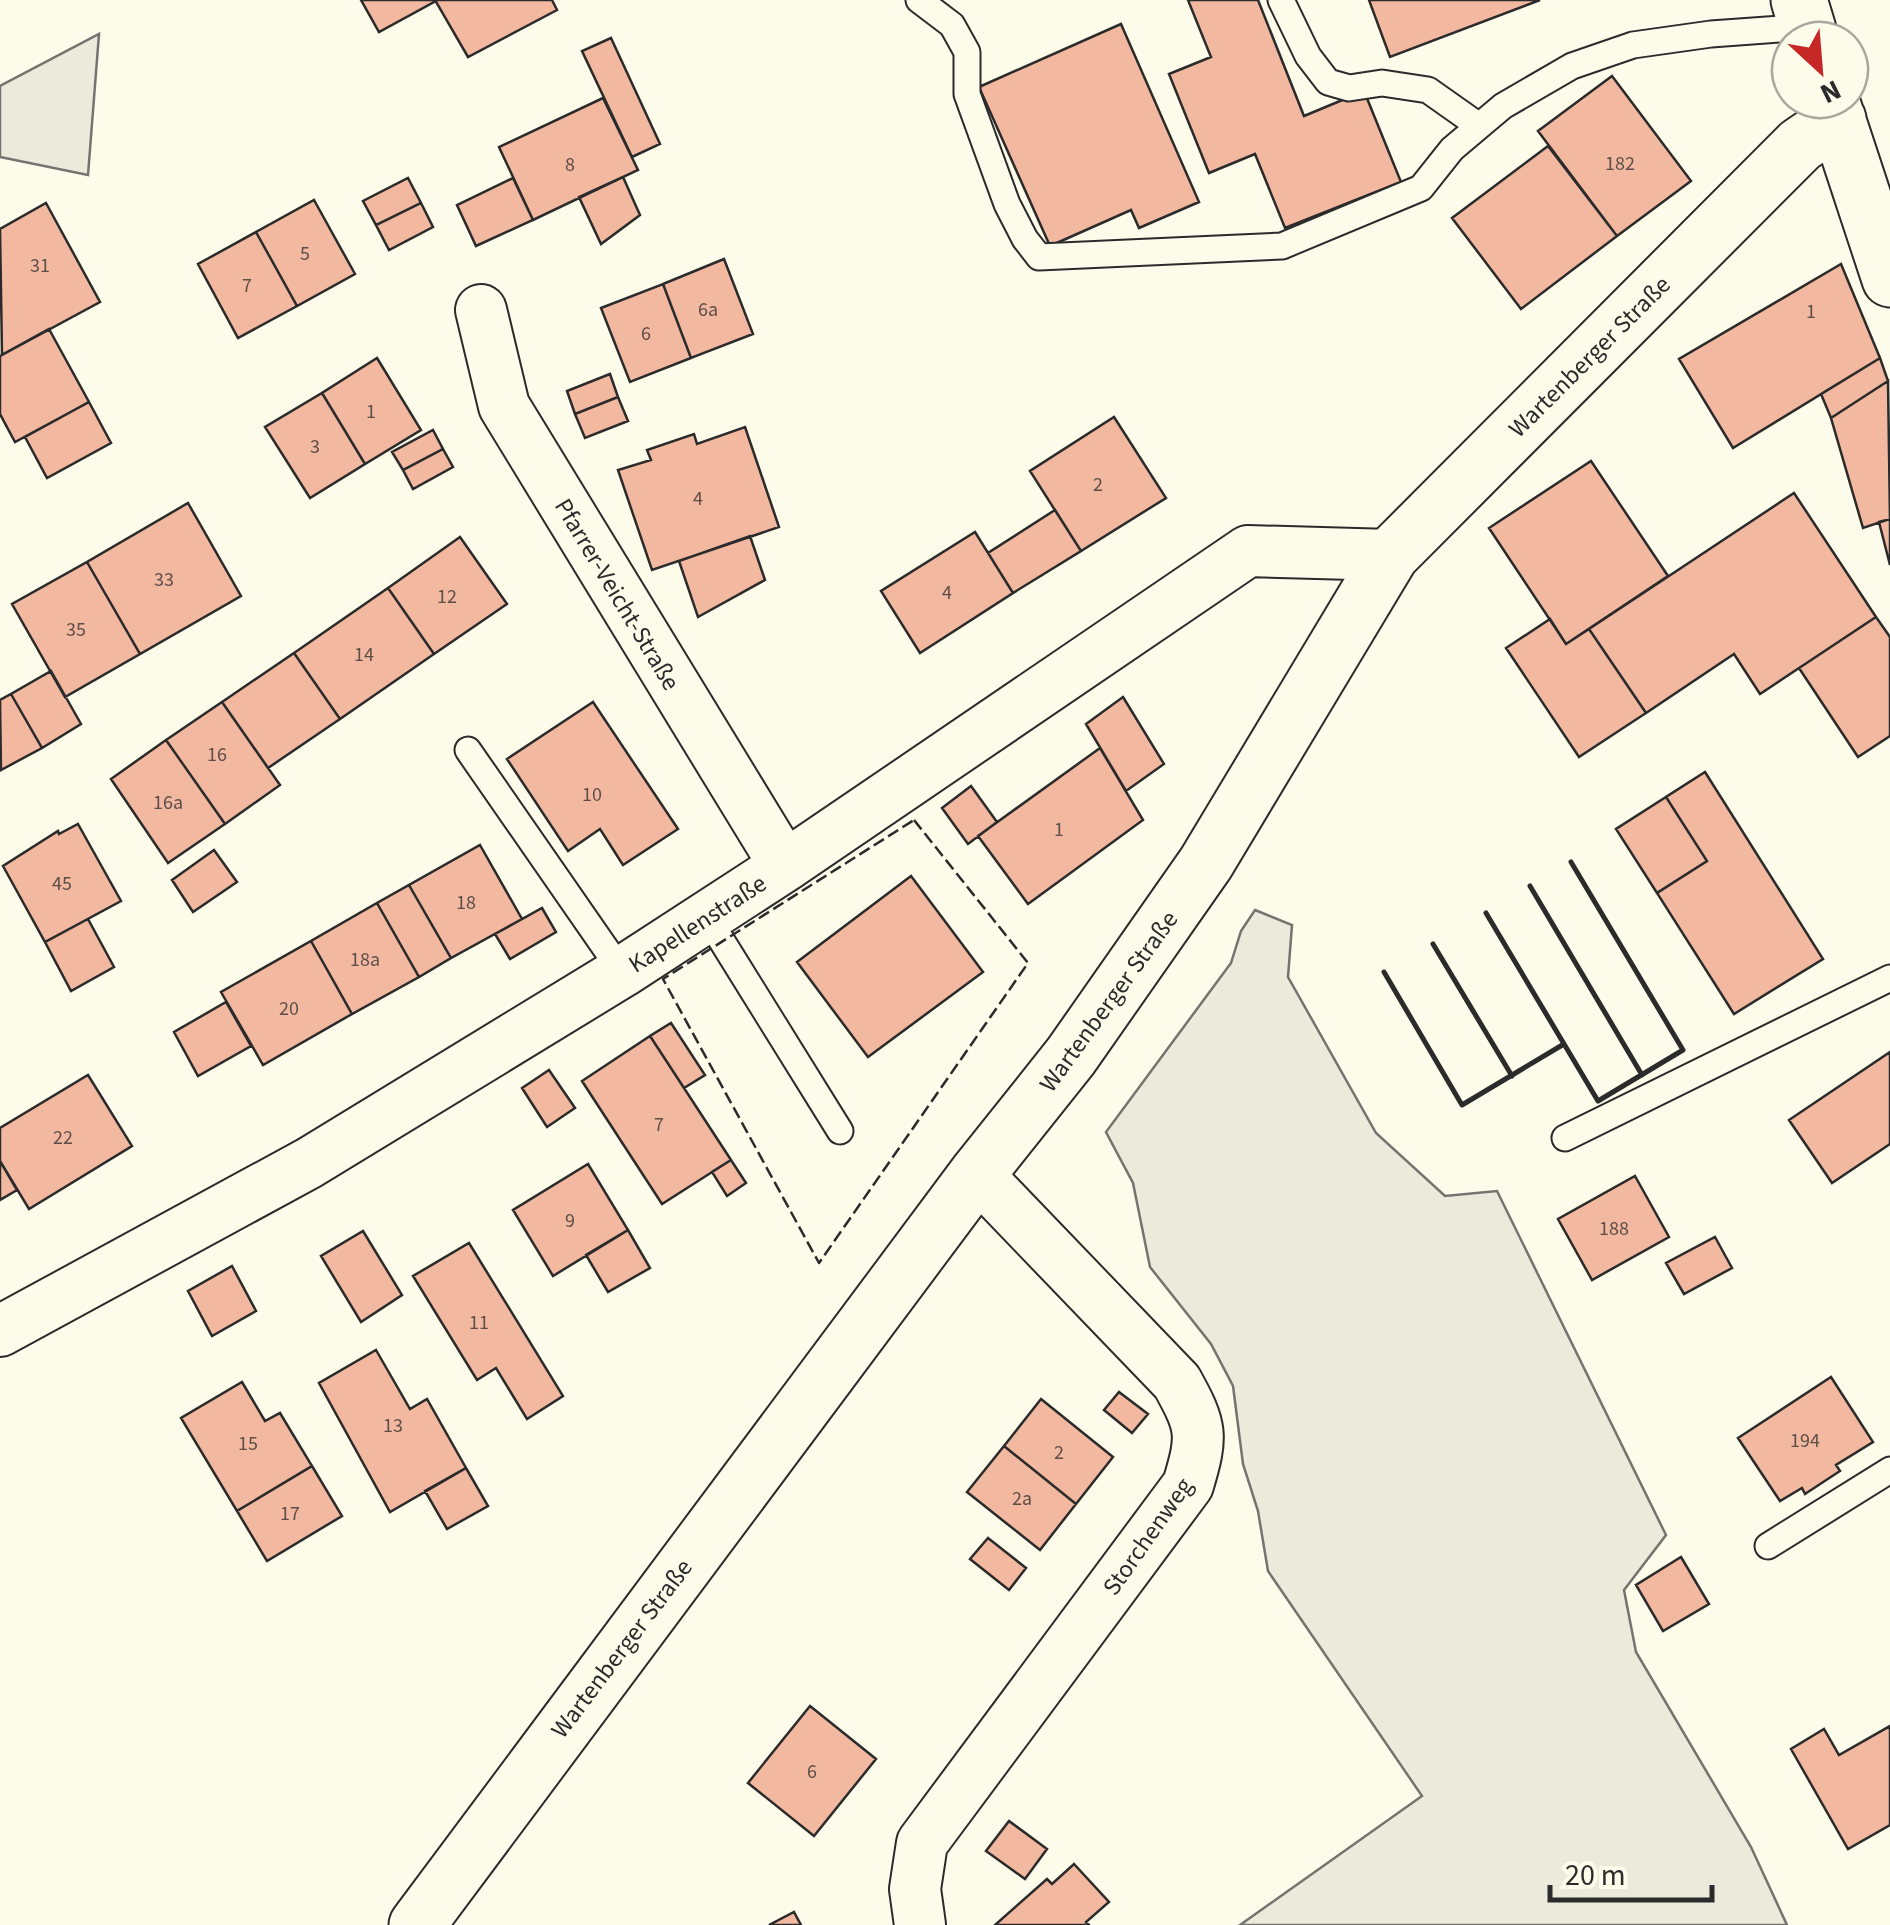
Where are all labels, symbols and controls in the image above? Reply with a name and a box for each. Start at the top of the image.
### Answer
north arrow [1770,20,1870,120]
text: N [1813,70,1848,114]
house number: 182 [1605,150,1635,178]
house number: 8 [565,151,575,179]
house number: 5 [300,240,310,268]
house number: 31 [30,252,50,280]
street label: Wartenberger Straße [1500,267,1679,446]
house number: 7 [242,272,252,300]
house number: 6a [698,296,718,324]
house number: 1 [1806,298,1816,326]
house number: 6 [641,320,651,348]
house number: 1 [366,398,376,426]
house number: 3 [310,433,320,461]
house number: 2 [1093,471,1103,499]
house number: 4 [693,485,703,513]
street label: Pfarrer-Veicht-Straße [545,492,689,697]
house number: 33 [154,566,174,594]
house number: 4 [942,579,952,607]
house number: 12 [437,583,457,611]
house number: 35 [66,616,86,644]
house number: 14 [354,641,374,669]
house number: 16 [207,741,227,769]
house number: 10 [582,781,602,809]
house number: 16a [153,789,183,817]
house number: 1 [1054,816,1064,844]
street label: Kapellenstraße [621,866,774,982]
house number: 45 [52,870,72,898]
house number: 18 [456,889,476,917]
street label: Wartenberger Straße [1031,903,1187,1100]
house number: 18a [350,946,380,974]
house number: 20 [279,995,299,1023]
house number: 7 [654,1111,664,1139]
house number: 22 [53,1124,73,1152]
house number: 9 [565,1207,575,1235]
house number: 188 [1599,1215,1629,1243]
house number: 11 [469,1309,489,1337]
house number: 13 [383,1412,403,1440]
house number: 194 [1790,1427,1820,1455]
house number: 15 [238,1430,258,1458]
house number: 2 [1054,1439,1064,1467]
street label: Storchenweg [1094,1470,1202,1603]
house number: 2a [1012,1485,1032,1513]
house number: 17 [280,1500,300,1528]
street label: Wartenberger Straße [542,1551,701,1746]
house number: 6 [807,1758,817,1786]
scale bar [1550,1840,1712,1902]
text: 20 m [1565,1854,1626,1897]

